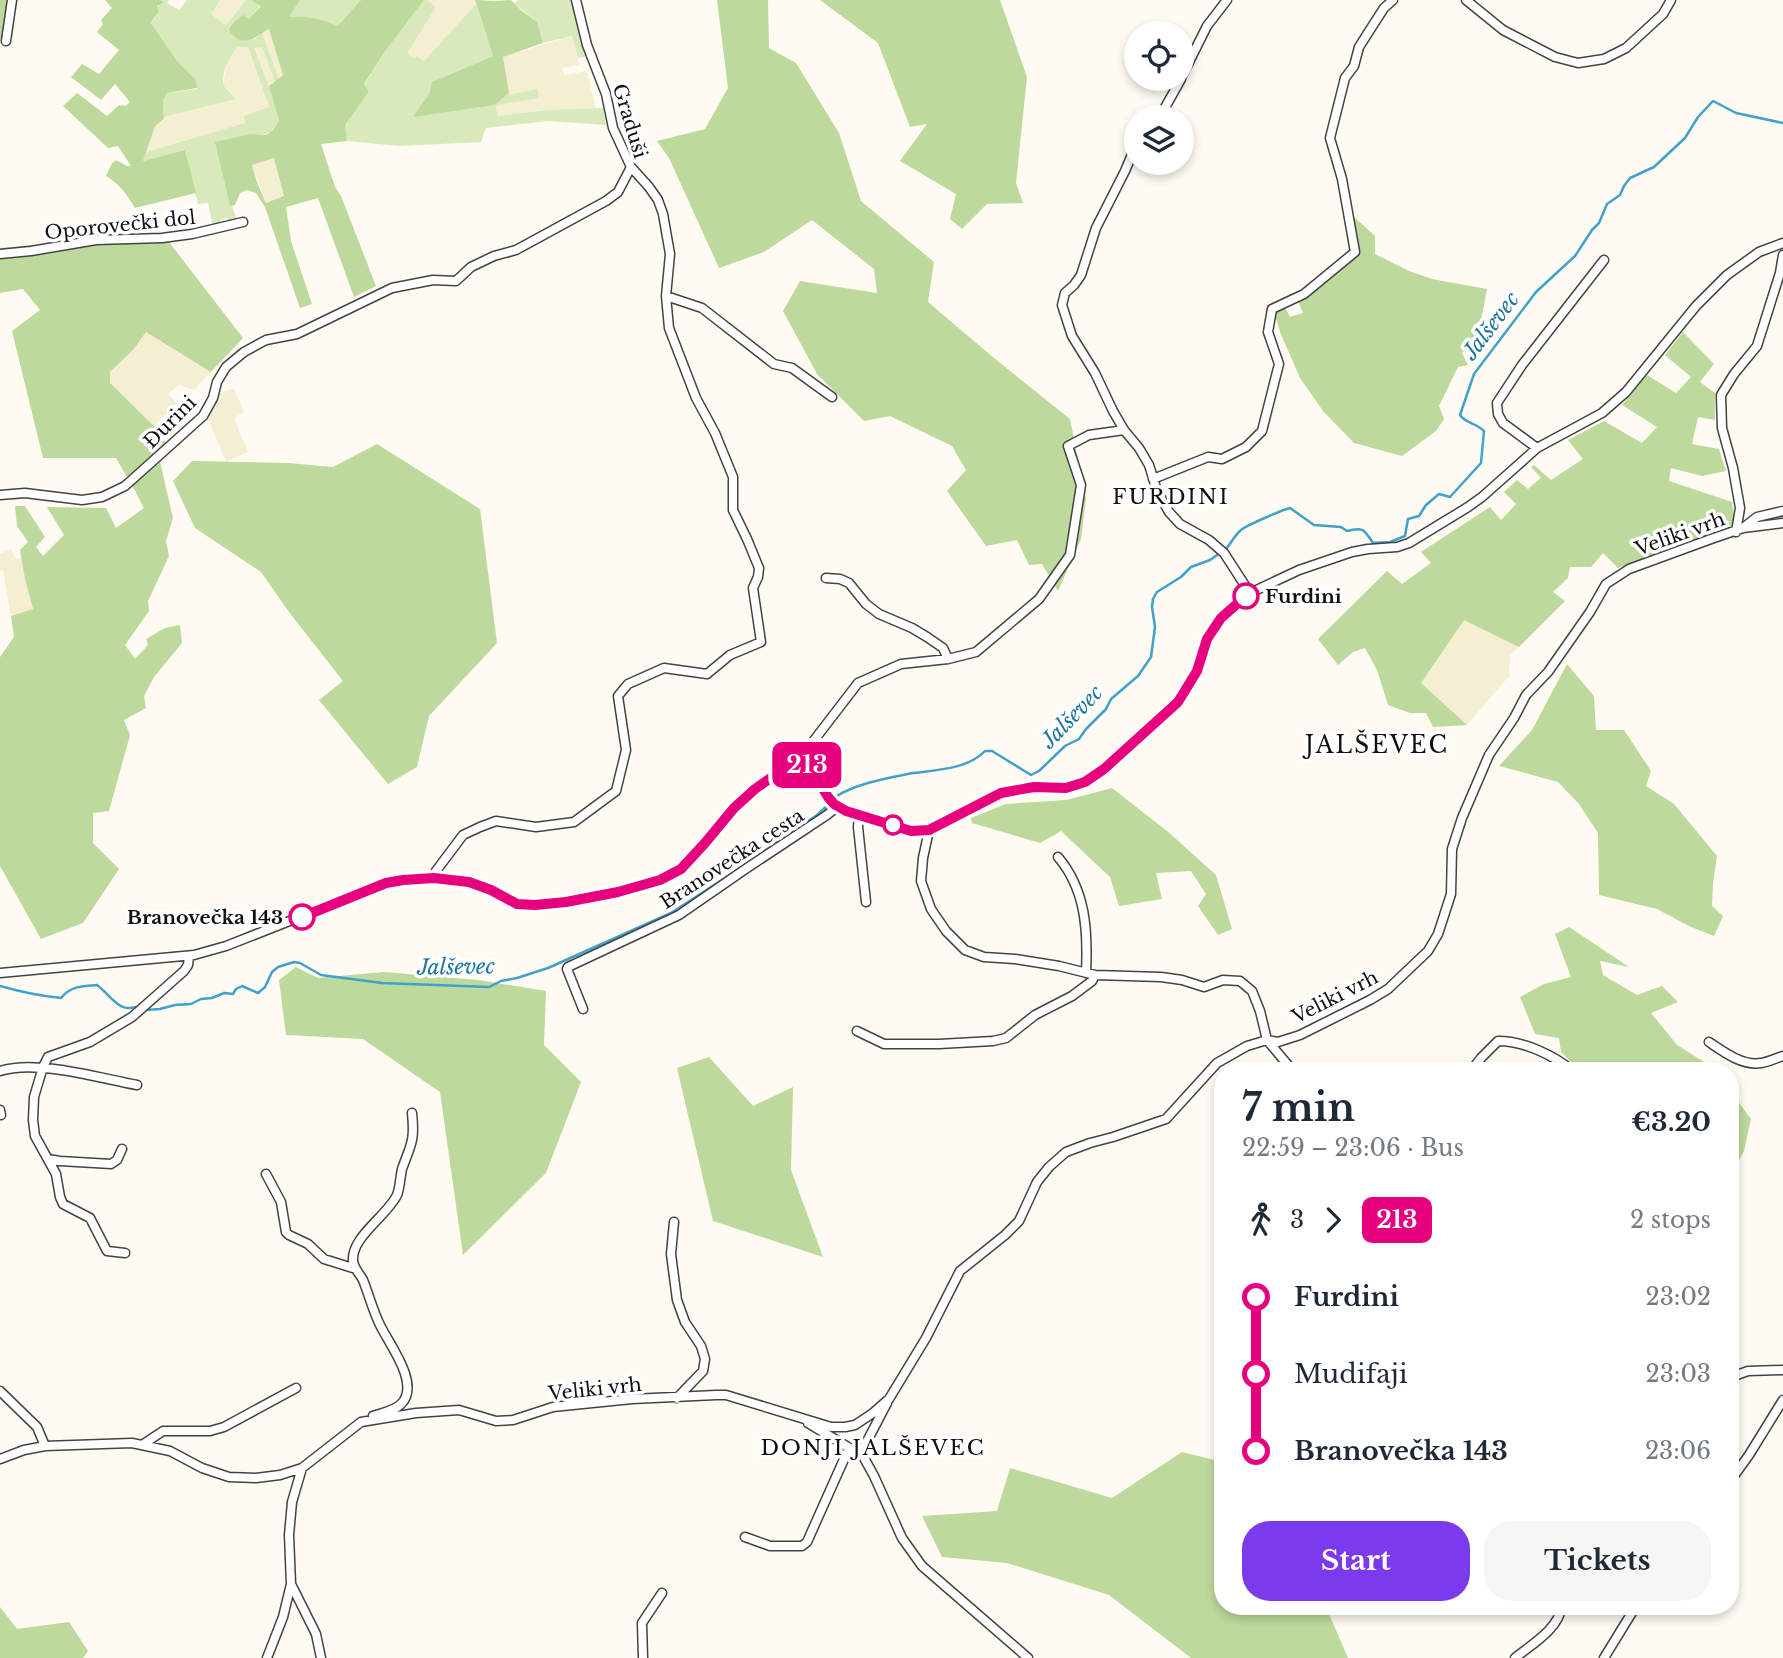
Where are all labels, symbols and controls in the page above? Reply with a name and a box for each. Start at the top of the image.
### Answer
map controls [1124,21,1194,175]
button: locate [1124,21,1194,91]
street label: Graduši [608,81,652,162]
button: layers [1124,105,1194,175]
street label: Oporovečki dol [43,206,197,244]
water label: Jalševec [1457,287,1525,366]
street label: Đurini [139,391,201,453]
district label: FURDINI [1112,484,1230,510]
street label: Veliki vrh [1631,507,1728,561]
marker: Furdini [1233,583,1259,609]
place label: Furdini [1265,585,1342,608]
water label: Jalševec [1035,680,1109,755]
district label: JALŠEVEC [1302,729,1449,759]
line badge: 213 [767,742,847,788]
text: 213 [786,750,828,779]
street label: Branovečka cesta [656,804,808,914]
unlabelled marker [883,815,903,835]
marker: Branovečka 143 [289,904,315,930]
place label: Branovečka 143 [127,906,283,929]
water label: Jalševec [416,953,496,981]
street label: Veliki vrh [1287,965,1382,1029]
text: 7 min [1242,1084,1355,1131]
text: €3.20 [1631,1106,1711,1138]
text: 22:59 – 23:06 · Bus [1242,1134,1464,1162]
icon: walk [1242,1201,1280,1239]
icon: forward [1314,1201,1352,1239]
text: 213 [1376,1205,1418,1234]
text: 3 [1290,1206,1304,1234]
text: 2 stops [1630,1206,1711,1234]
text: Furdini [1294,1281,1399,1313]
text: 23:02 [1646,1283,1711,1311]
text: Mudifaji [1294,1358,1408,1390]
text: 23:03 [1646,1360,1711,1388]
street label: Veliki vrh [546,1373,643,1405]
district label: DONJI JALŠEVEC [760,1435,986,1461]
text: Branovečka 143 [1294,1435,1508,1467]
text: 23:06 [1645,1437,1711,1465]
button: Start [1242,1521,1470,1601]
button: Tickets [1484,1521,1711,1601]

